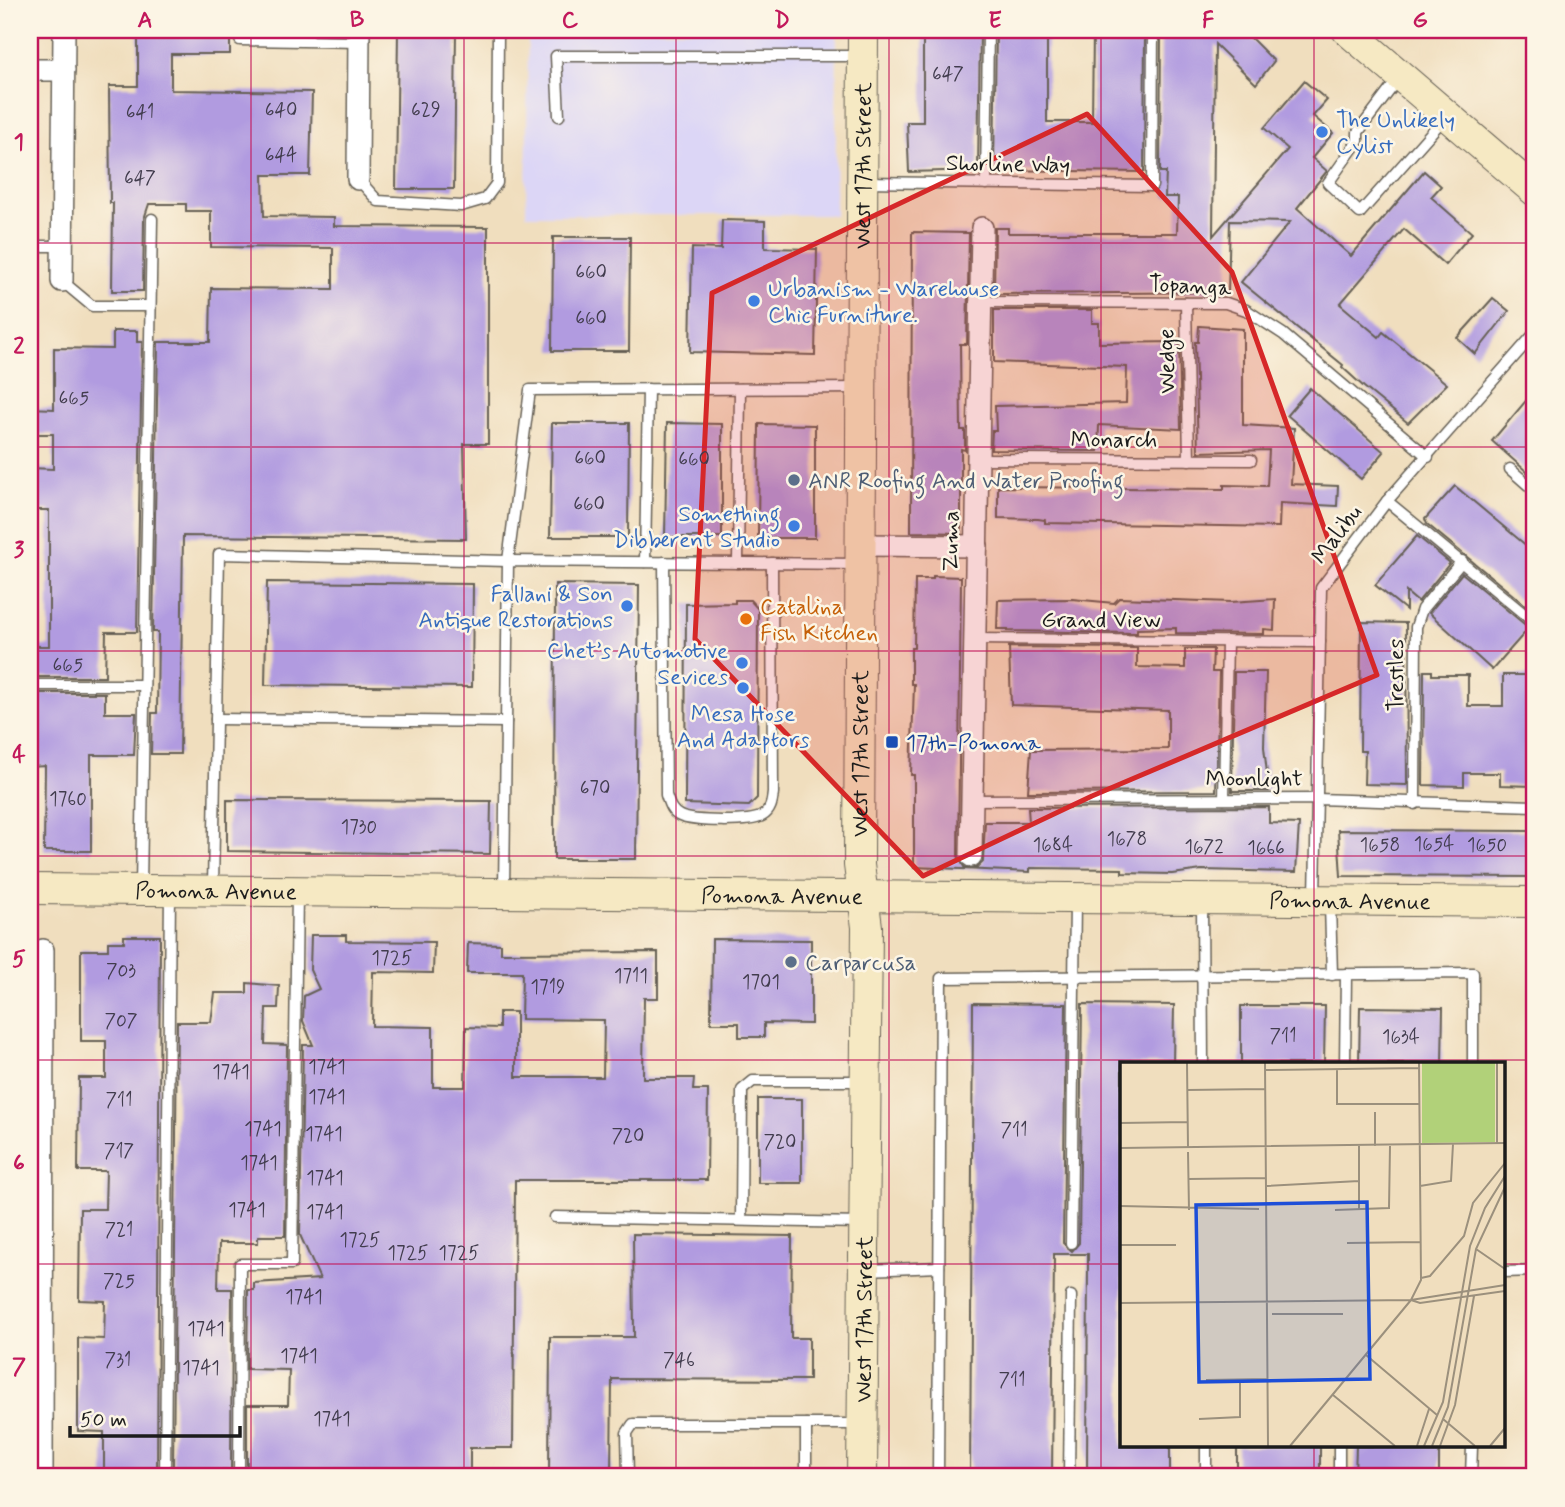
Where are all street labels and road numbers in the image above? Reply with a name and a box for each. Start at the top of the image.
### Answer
street label: West 17th Street [849,82,880,249]
street label: Shorline Way [946,149,1070,181]
street label: Topanga [1148,270,1232,304]
street label: Wedge [1152,328,1186,394]
street label: Monarch [1071,426,1157,456]
street label: Malibu [1305,499,1370,571]
street label: Zuma [936,510,968,572]
street label: Grand View [1041,606,1161,636]
street label: Trestles [1382,639,1412,711]
street label: West 17th Street [846,670,877,837]
street label: Moonlight [1205,765,1303,795]
street label: Pomona Avenue [135,877,297,908]
street label: Pomona Avenue [701,882,863,913]
street label: Pomona Avenue [1269,887,1431,918]
street label: West 17th Street [850,1235,881,1403]

